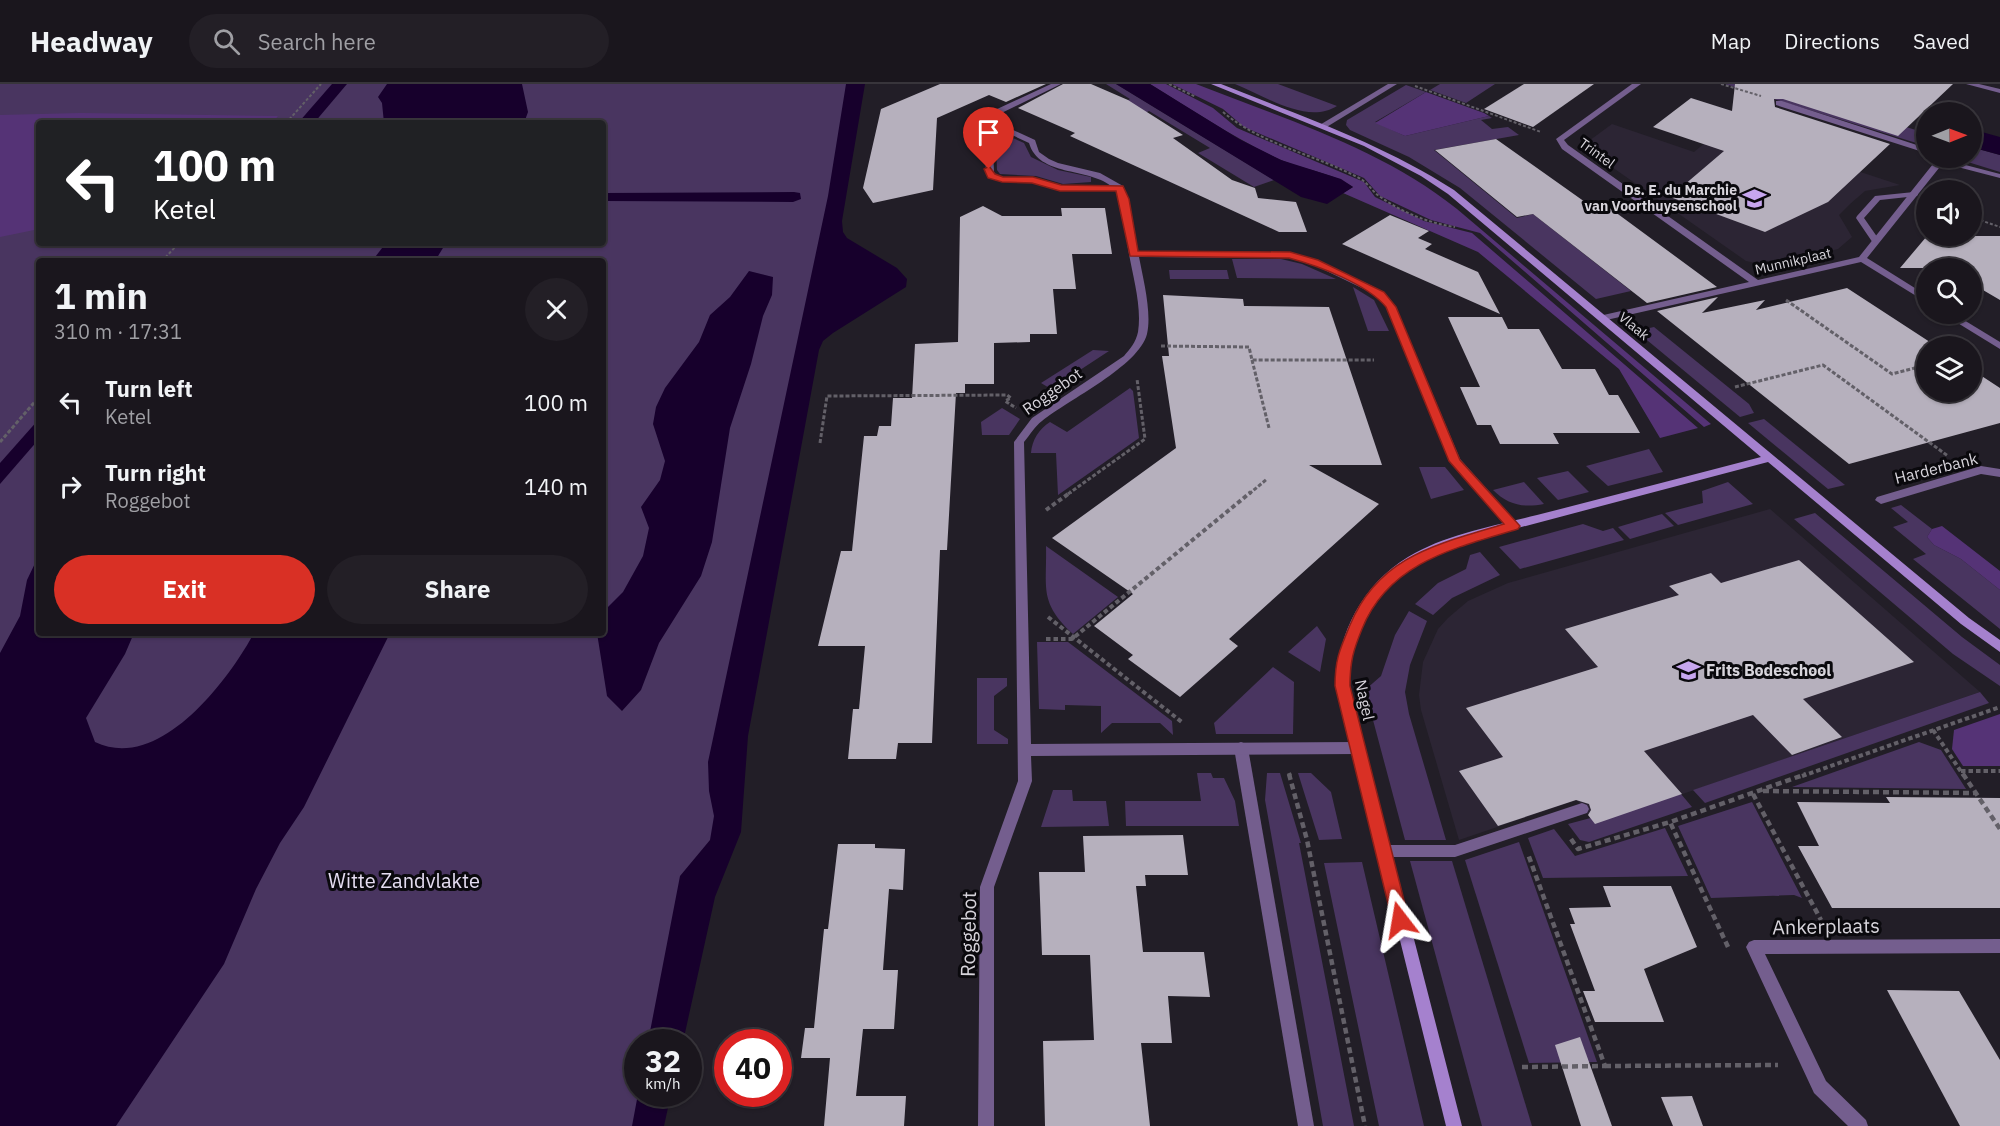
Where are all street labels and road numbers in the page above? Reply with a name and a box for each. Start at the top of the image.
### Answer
street label: Trintel [1575,134,1619,172]
street label: Munnikplaat [1753,243,1833,279]
street label: Vlaak [1615,308,1654,344]
street label: Roggebot [1018,363,1086,419]
street label: Harderbank [1892,448,1980,488]
street label: Nagel [1351,678,1379,722]
street label: Roggebot [954,891,982,977]
street label: Ankerplaats [1772,912,1880,940]

